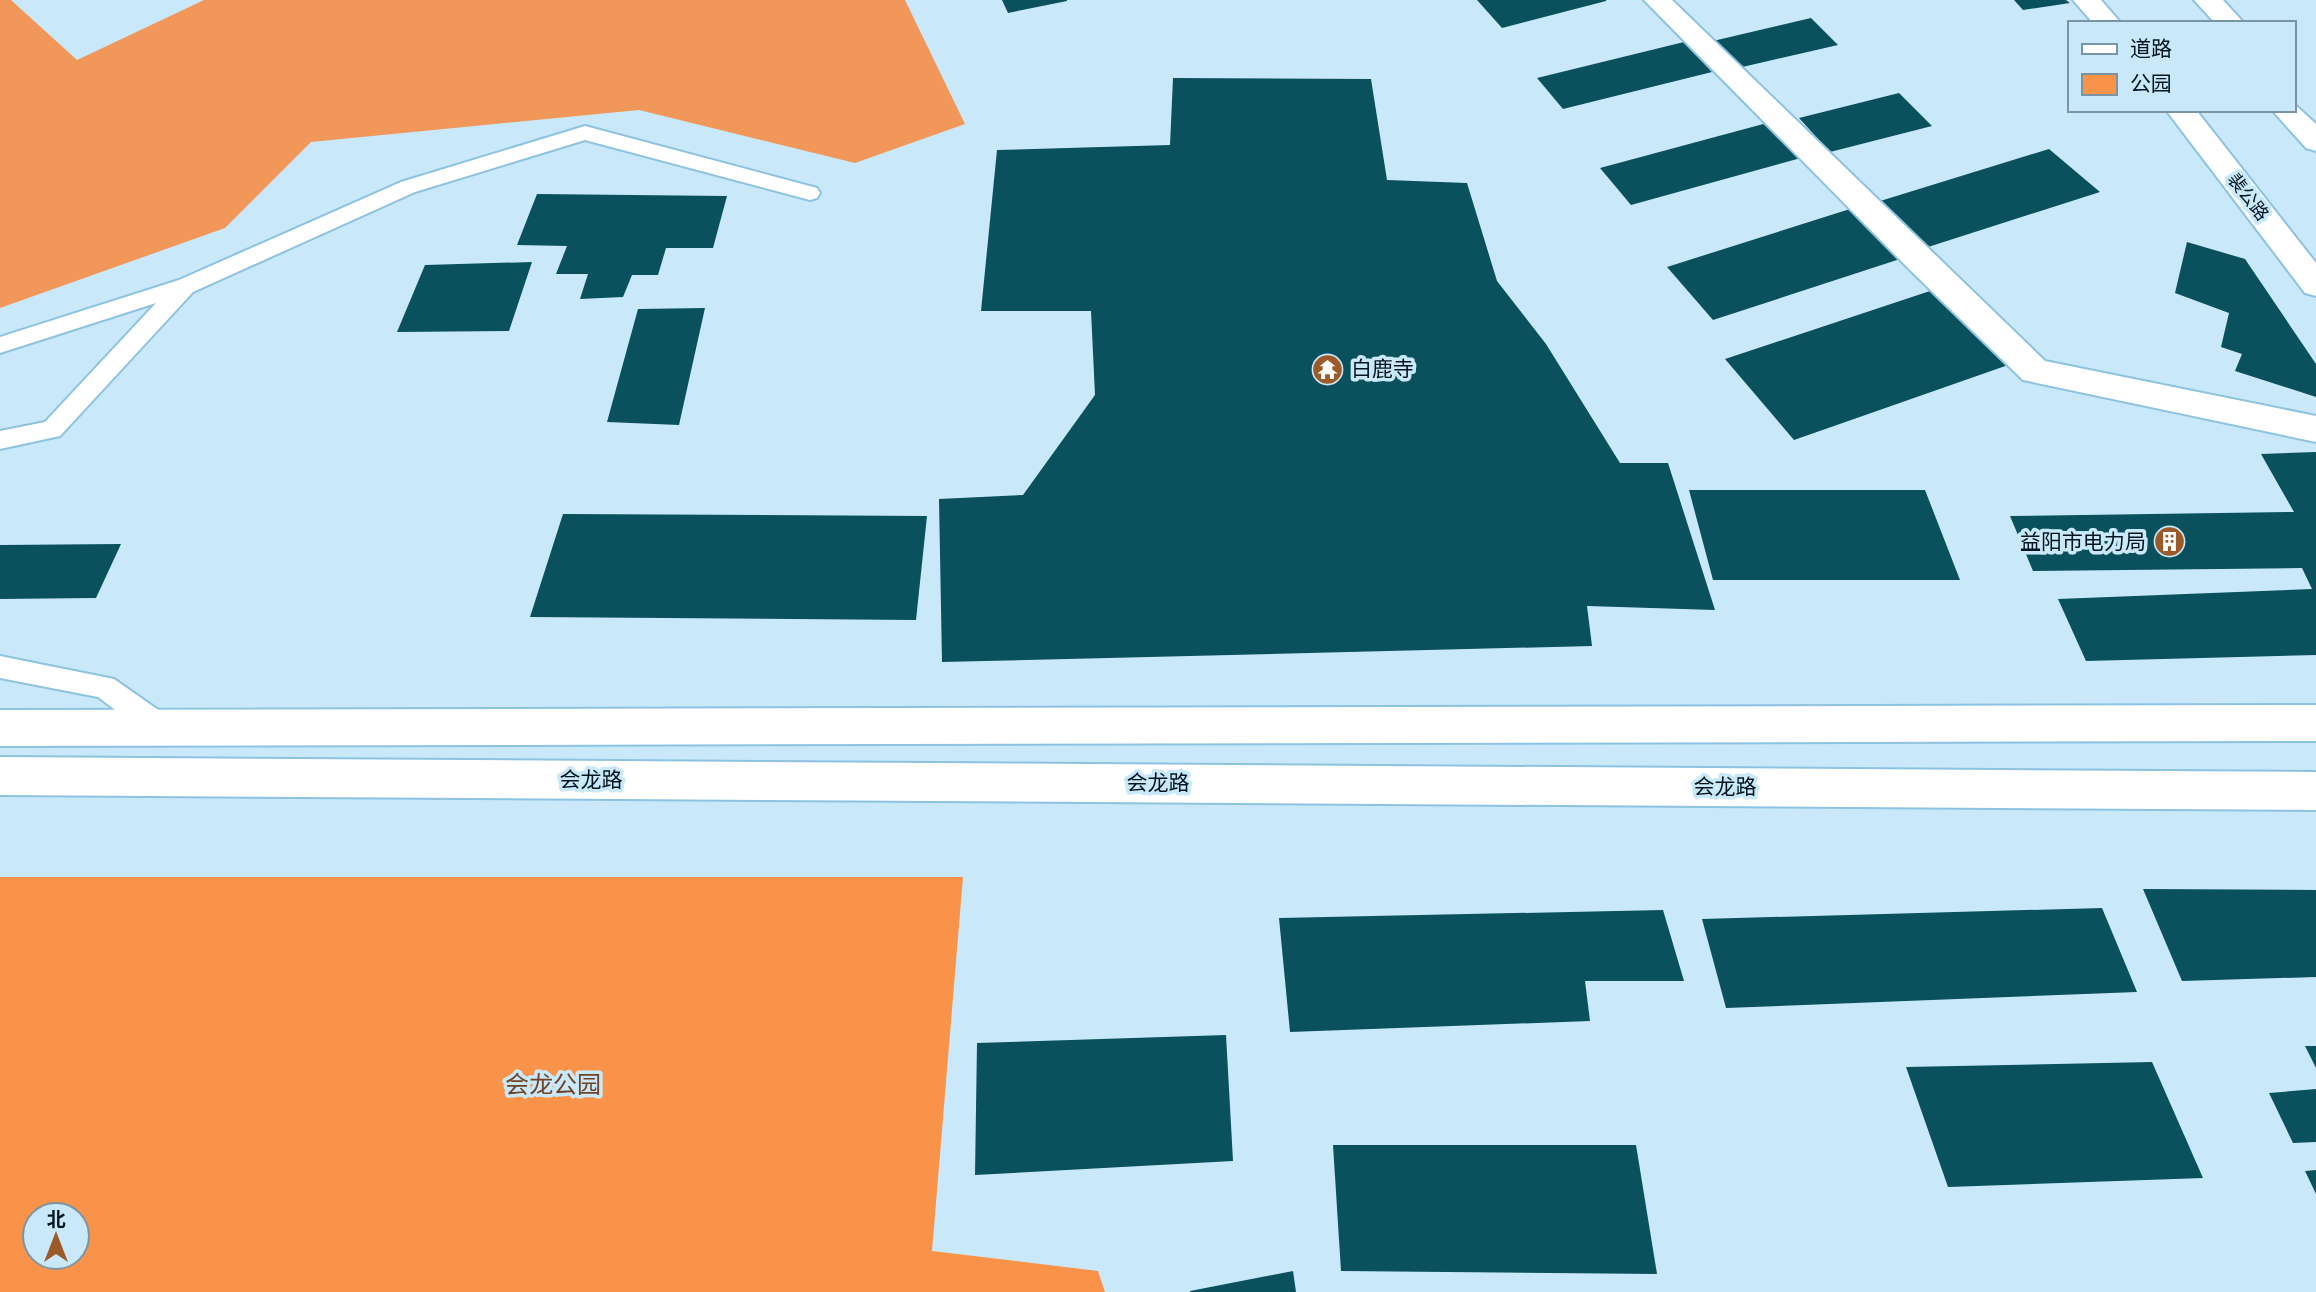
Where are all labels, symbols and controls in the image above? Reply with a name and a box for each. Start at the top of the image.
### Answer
legend [2068,21,2295,112]
text: 道路 [2130,36,2172,62]
text: 公园 [2130,71,2172,97]
street label: 裴公路 [2223,169,2273,225]
temple icon: 白鹿寺 [1311,352,1345,386]
place label: 白鹿寺 [1351,356,1414,382]
building icon: 益阳市电力局 [2152,525,2186,559]
place label: 益阳市电力局 [2020,529,2146,555]
street label: 会龙路 [560,767,623,793]
street label: 会龙路 [1127,770,1190,796]
street label: 会龙路 [1694,774,1757,800]
park label: 会龙公园 [505,1071,601,1099]
north arrow [21,1201,91,1271]
text: 北 [46,1208,66,1231]

